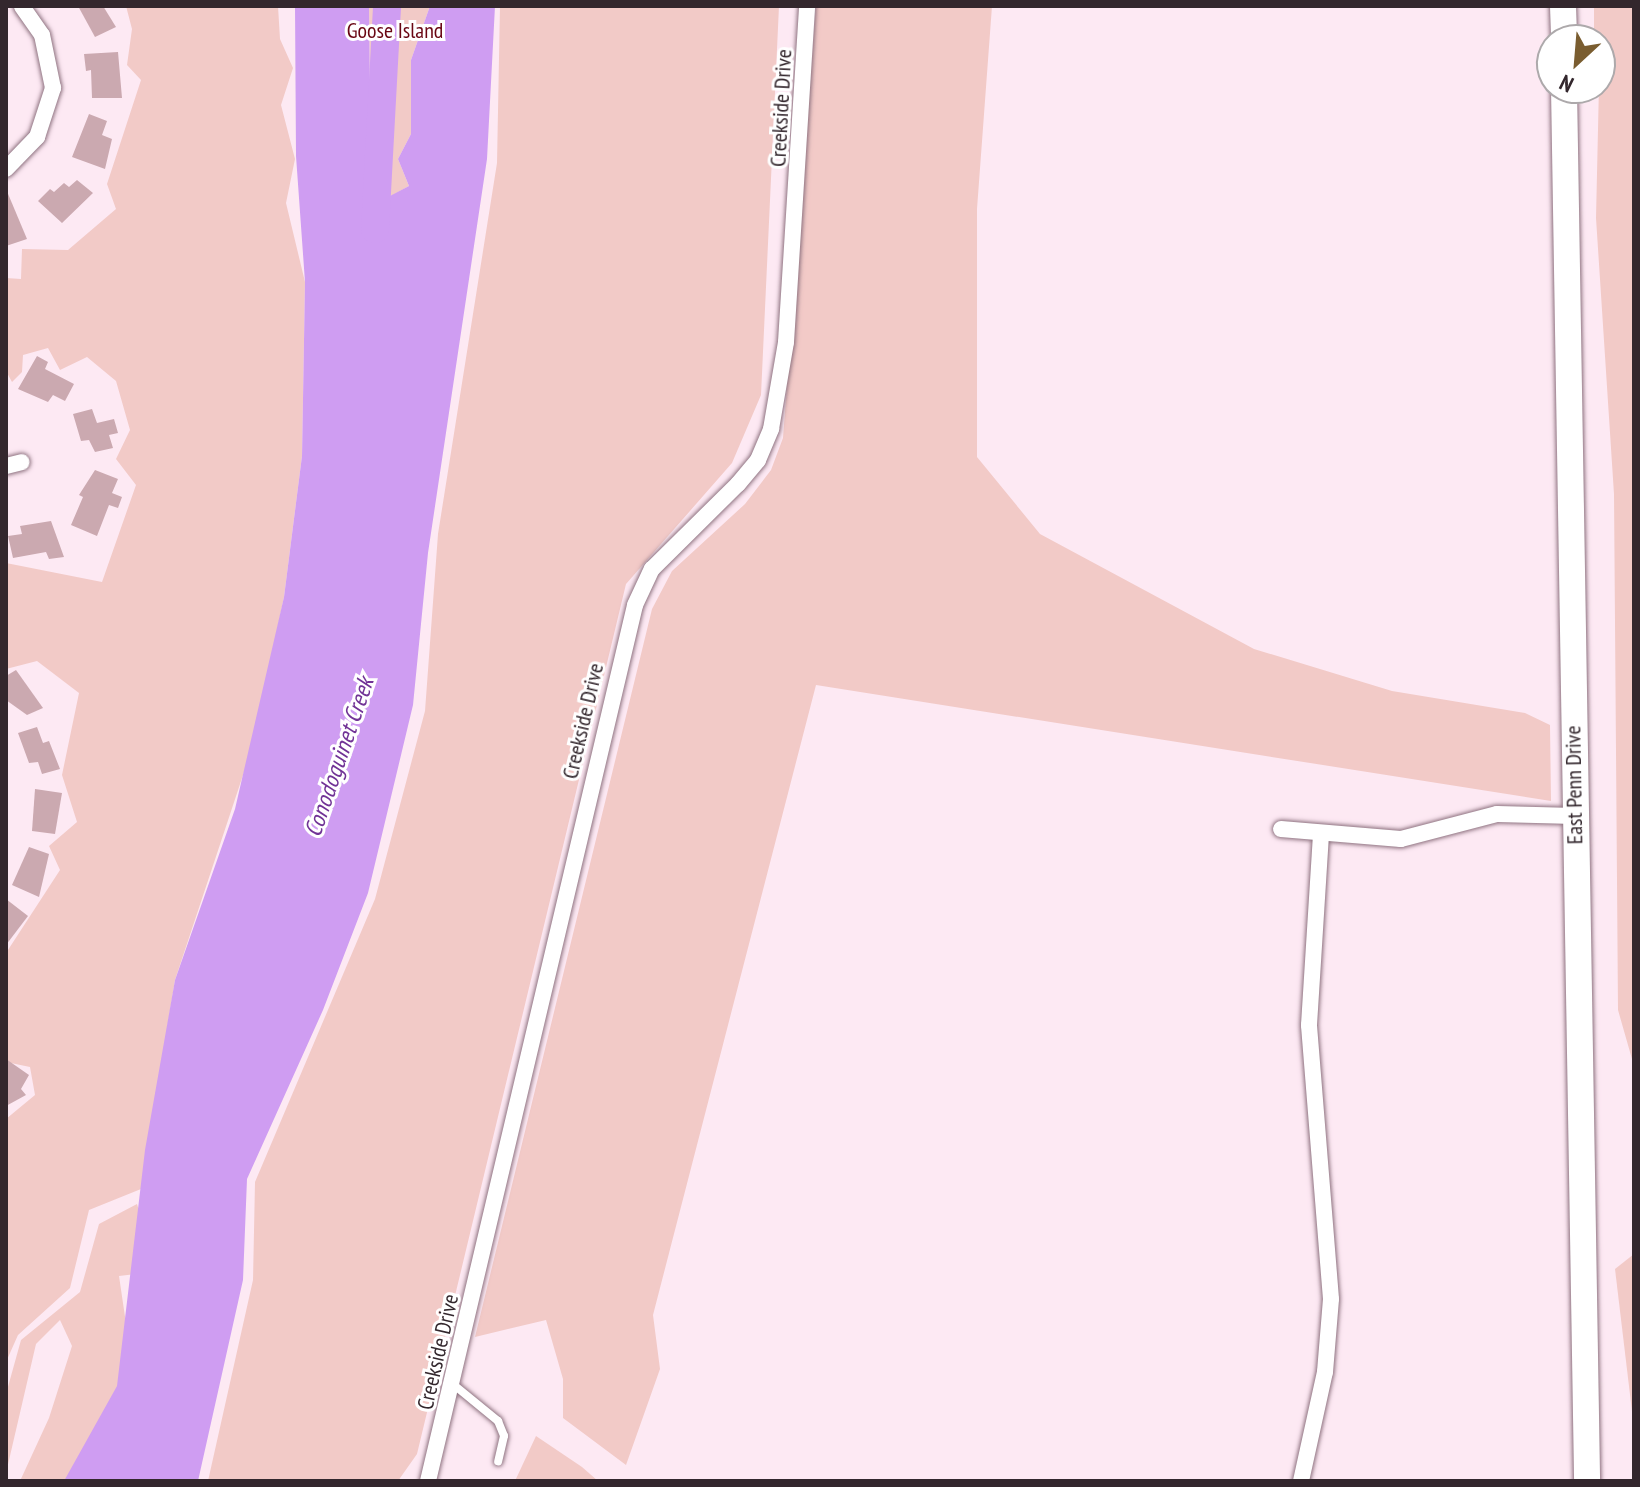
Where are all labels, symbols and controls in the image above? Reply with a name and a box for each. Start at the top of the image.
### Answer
park label: Goose Island [347,18,443,44]
north arrow [1536,24,1616,104]
street label: Creekside Drive [765,48,797,168]
text: N [1555,69,1578,99]
street label: Creekside Drive [557,661,609,781]
water label: Conodoguinet Creek [298,674,380,840]
street label: East Penn Drive [1560,725,1588,845]
street label: Creekside Drive [412,1292,464,1412]

